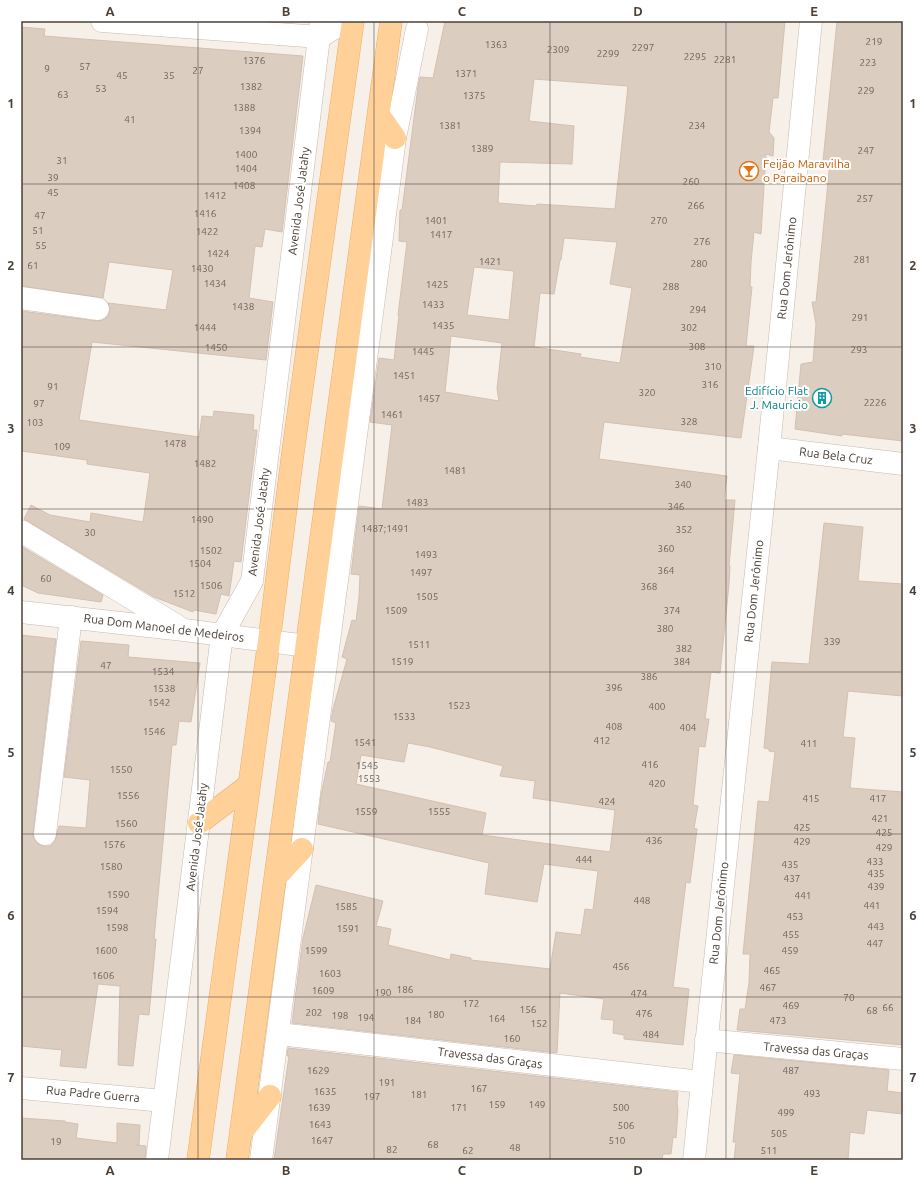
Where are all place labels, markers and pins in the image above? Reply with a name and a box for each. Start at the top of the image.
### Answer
place label: Feijão Maravilha o Paraibano [763,157,850,184]
bar icon: Feijão Maravilha o Paraibano [738,160,760,182]
place label: Edifício Flat J. Mauricio [745,384,808,411]
building icon: Edifício Flat J. Mauricio [811,387,833,409]

